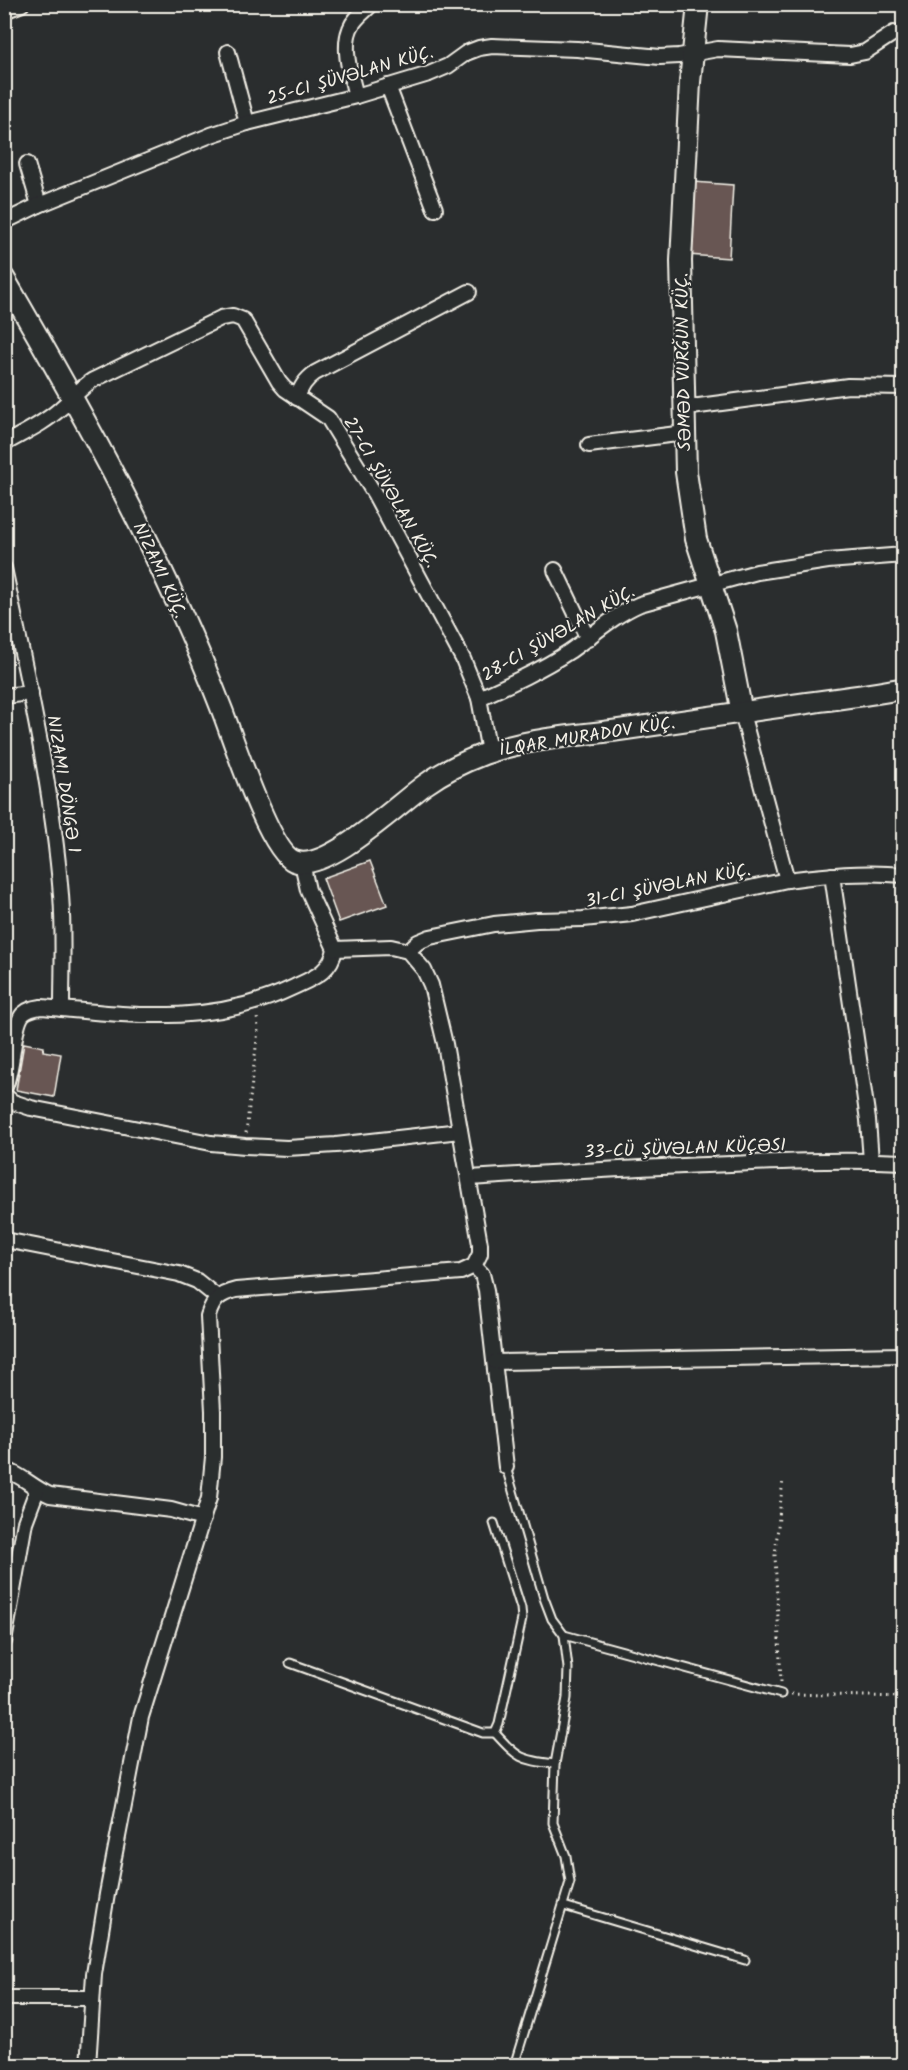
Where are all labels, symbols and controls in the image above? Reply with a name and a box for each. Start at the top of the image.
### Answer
street label: 25-CI ŞÜVƏLAN KÜÇ. [264,39,437,114]
street label: SƏMƏD VURĞUN KÜÇ. [668,273,701,451]
street label: 27-CI ŞÜVƏLAN KÜÇ. [334,412,445,574]
street label: NIZAMI KÜÇ. [124,518,194,624]
street label: 28-CI ŞÜVƏLAN KÜÇ. [477,578,641,690]
street label: İLQAR MURADOV KÜÇ. [497,709,677,766]
street label: NIZAMI DÖNGƏ 1 [37,713,88,855]
street label: 31-CI ŞÜVƏLAN KÜÇ. [583,856,753,917]
street label: 33-CÜ ŞÜVƏLAN KÜÇƏSI [584,1131,786,1168]

